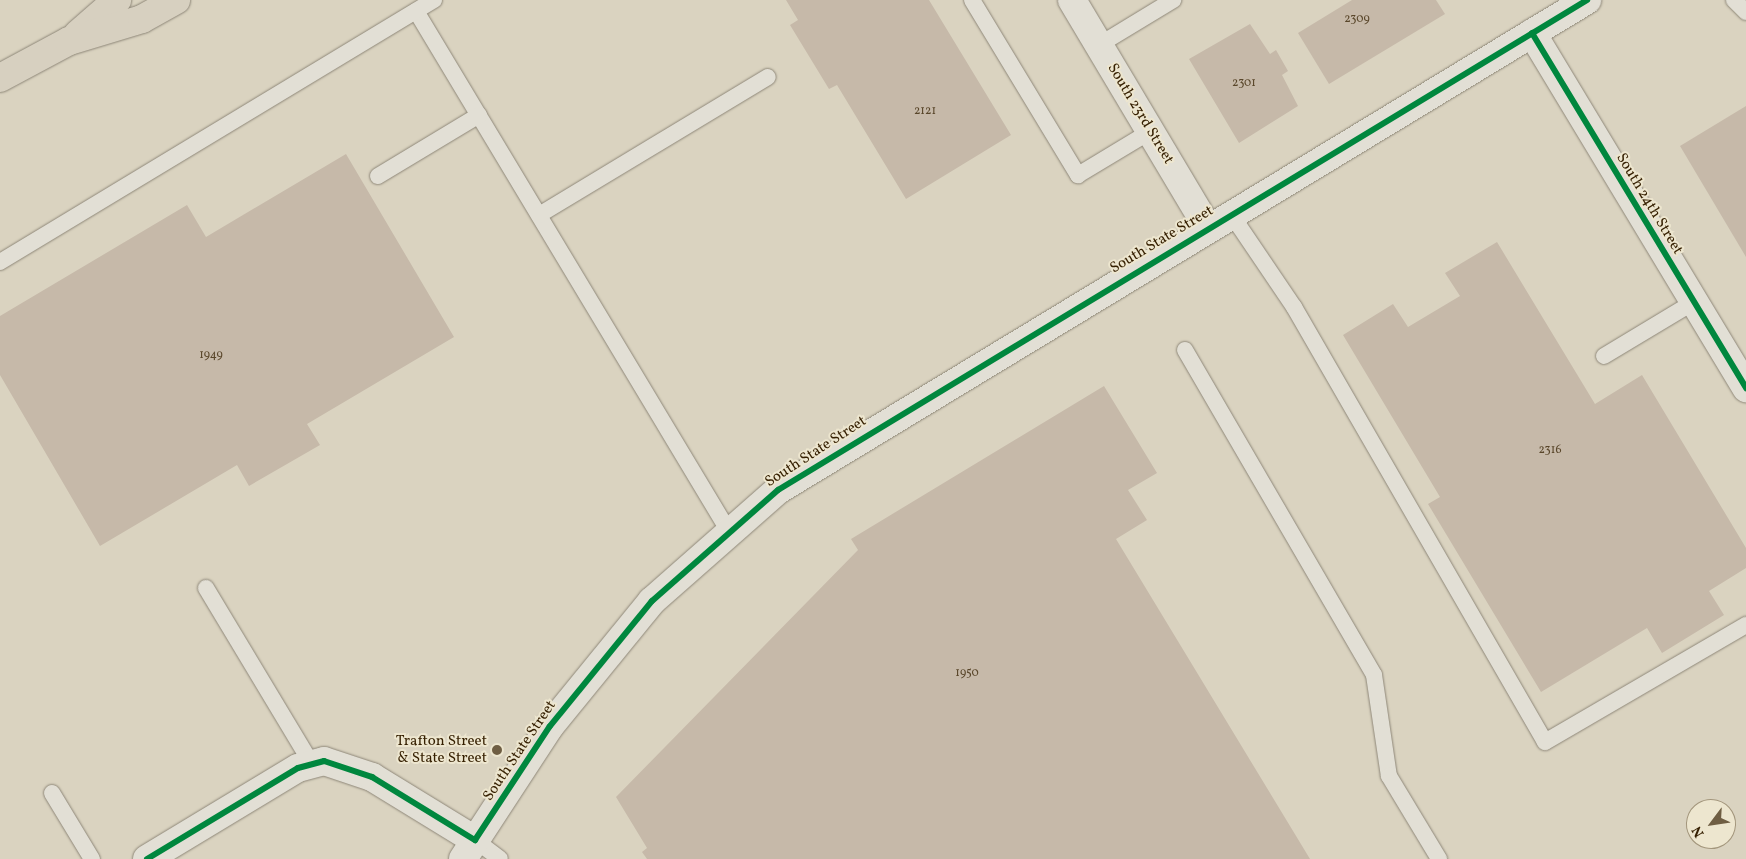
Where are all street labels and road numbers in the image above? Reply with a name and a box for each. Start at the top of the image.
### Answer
street label: South 23rd Street [1103,60,1177,168]
street label: South 24th Street [1612,150,1686,258]
street label: South State Street [1107,202,1217,278]
street label: South State Street [762,413,870,491]
street label: South State Street [480,697,560,805]

